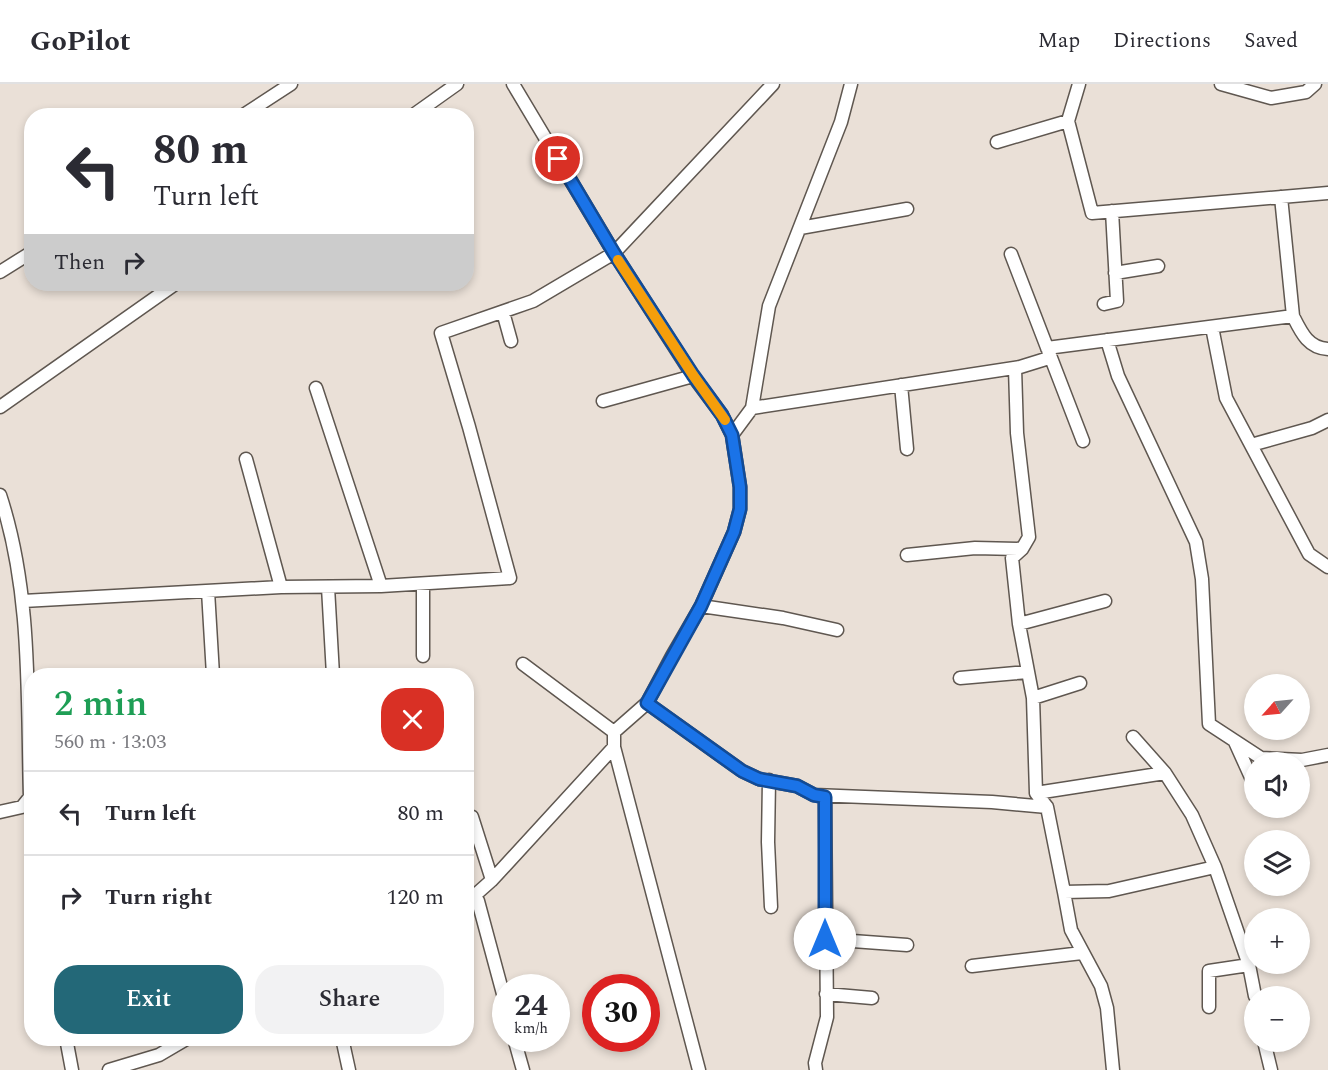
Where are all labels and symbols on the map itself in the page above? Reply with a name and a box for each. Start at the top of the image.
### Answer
pin [532,133,583,184]
north arrow [1244,674,1310,740]
position arrow [793,907,857,971]
speed limit sign: 30 [582,974,660,1052]

